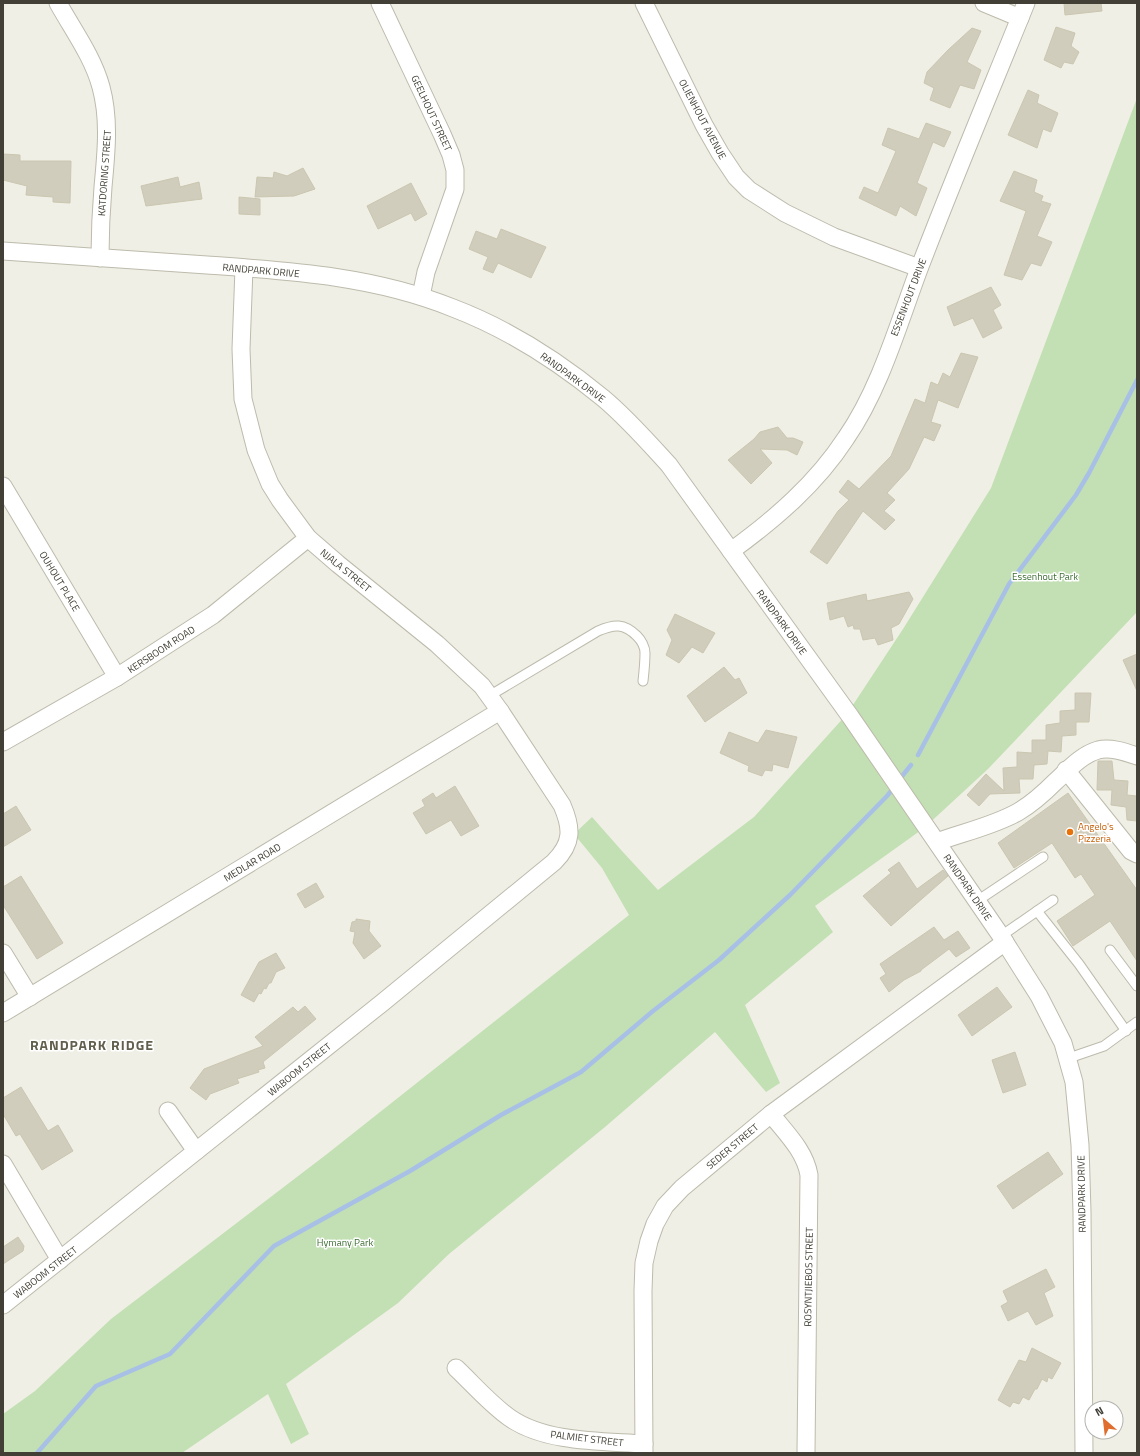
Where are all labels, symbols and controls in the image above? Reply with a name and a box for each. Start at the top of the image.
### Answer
street label: GEELHOUT STREET [407,73,456,154]
street label: OLIENHOUT AVENUE [675,76,730,163]
street label: KATDORING STREET [94,129,115,217]
street label: ESSENHOUT DRIVE [887,256,930,338]
street label: RANDPARK DRIVE [222,260,301,281]
street label: RANDPARK DRIVE [537,349,609,406]
street label: NJALA STREET [317,545,375,596]
street label: OUHOUT PLACE [36,548,84,615]
park label: Essenhout Park [1012,569,1078,584]
street label: RANDPARK DRIVE [753,587,811,658]
street label: KERSBOOM ROAD [125,622,198,677]
place label: Angelo's Pizzeria [1078,819,1114,846]
marker: Angelo's Pizzeria [1065,827,1075,837]
street label: MEDLAR ROAD [221,839,284,885]
street label: RANDPARK DRIVE [940,851,996,924]
district label: RANDPARK RIDGE [30,1034,154,1055]
street label: WABOOM STREET [264,1039,335,1100]
street label: SEDER STREET [703,1119,762,1173]
street label: RANDPARK DRIVE [1073,1155,1090,1233]
street label: ROSYNTJIEBOS STREET [800,1226,817,1327]
park label: Hymany Park [317,1235,373,1250]
street label: WABOOM STREET [10,1242,81,1302]
north arrow [1084,1400,1124,1440]
text: N [1092,1402,1106,1420]
street label: PALMIET STREET [550,1427,625,1451]

